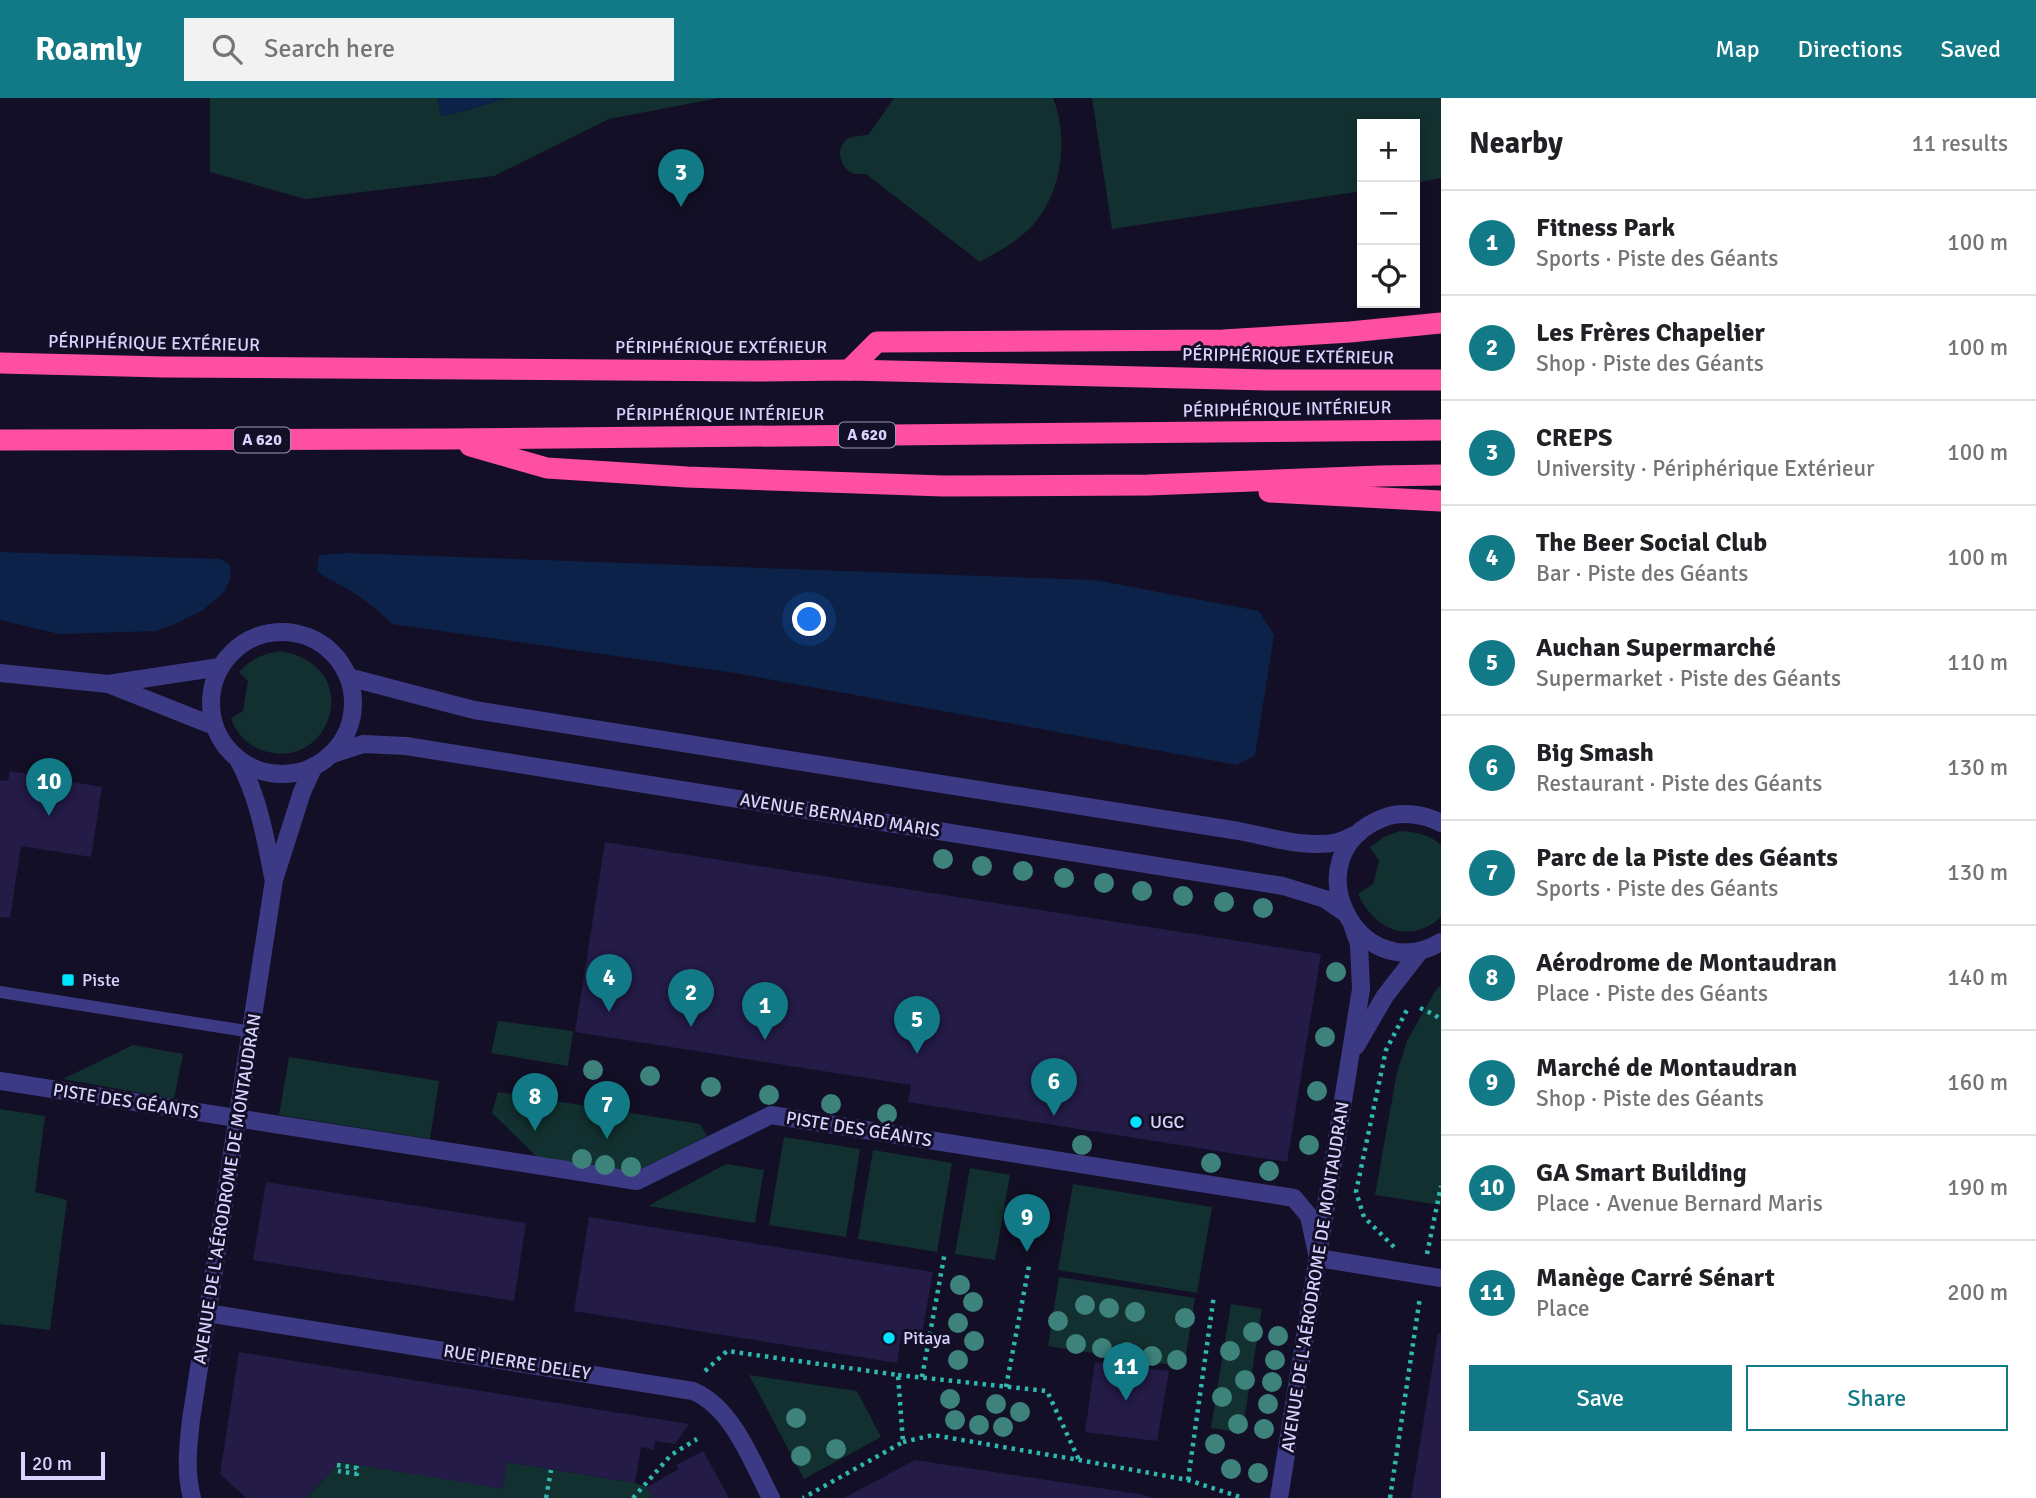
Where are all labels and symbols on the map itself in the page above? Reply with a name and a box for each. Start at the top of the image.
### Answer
pin: 3 [658,149,704,207]
street label: PÉRIPHÉRIQUE EXTÉRIEUR [48,330,260,356]
street label: PÉRIPHÉRIQUE EXTÉRIEUR [615,336,827,358]
street label: PÉRIPHÉRIQUE EXTÉRIEUR [1182,343,1394,369]
street label: PÉRIPHÉRIQUE INTÉRIEUR [1182,396,1392,422]
street label: PÉRIPHÉRIQUE INTÉRIEUR [616,403,825,425]
road number: A 620 [839,422,895,448]
road number: A 620 [234,428,290,452]
your location [792,602,826,636]
pin: 10 [26,758,72,816]
street label: AVENUE BERNARD MARIS [738,788,942,842]
pin: 4 [586,954,632,1012]
place label: Piste [82,969,120,991]
pin: 2 [668,969,714,1027]
marker: Piste [60,972,76,988]
pin: 1 [742,982,788,1040]
pin: 5 [894,996,940,1054]
street label: AVENUE DE L'AÉRODROME DE MONTAUDRAN [188,1012,266,1366]
pin: 6 [1031,1058,1077,1116]
pin: 8 [512,1073,558,1131]
street label: PISTE DES GÉANTS [51,1079,201,1123]
pin: 7 [584,1081,630,1139]
street label: AVENUE DE L'AÉRODROME DE MONTAUDRAN [1276,1100,1354,1454]
street label: PISTE DES GÉANTS [784,1107,934,1151]
place label: UGC [1150,1111,1184,1133]
marker: UGC [1128,1114,1144,1130]
pin: 9 [1004,1194,1050,1252]
place label: Pitaya [903,1327,951,1349]
marker: Pitaya [881,1330,897,1346]
street label: RUE PIERRE DELEY [442,1340,592,1384]
pin: 11 [1103,1343,1149,1401]
scale bar [21,1449,105,1481]

